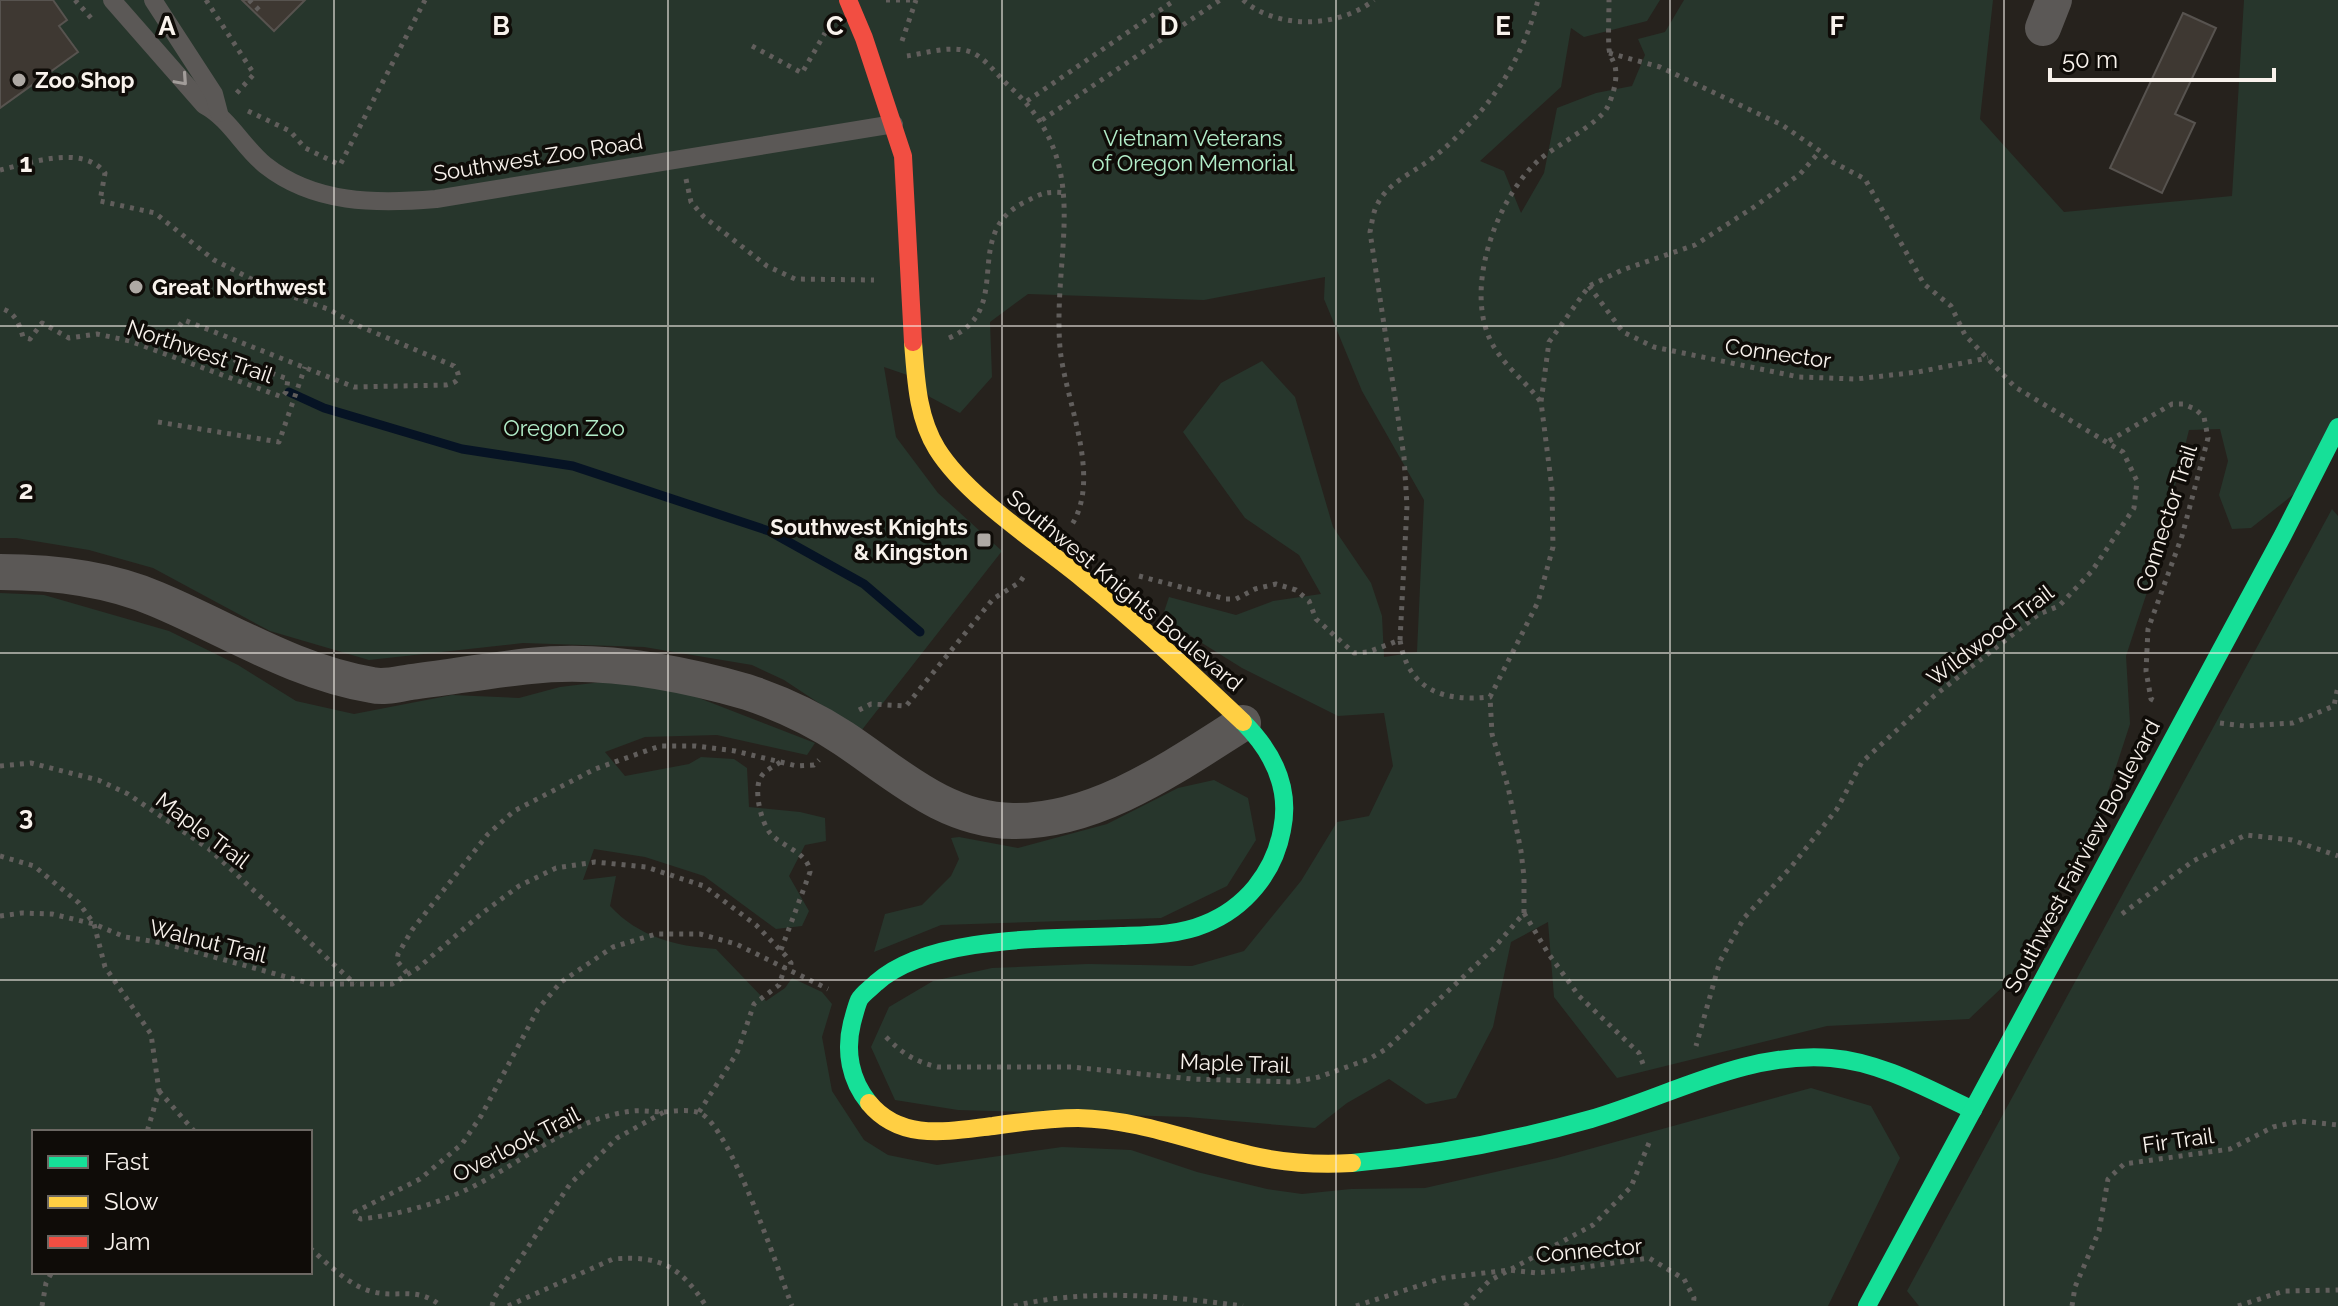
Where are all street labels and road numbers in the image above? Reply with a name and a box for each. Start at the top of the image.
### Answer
street label: Southwest Zoo Road [432,128,644,186]
street label: Northwest Trail [124,314,276,388]
street label: Connector [1723,333,1833,373]
street label: Connector Trail [2130,441,2202,595]
street label: Southwest Knights Boulevard [1002,484,1248,696]
street label: Wildwood Trail [1922,579,2058,691]
street label: Southwest Fairview Boulevard [1999,715,2165,997]
street label: Maple Trail [151,786,255,874]
street label: Walnut Trail [147,914,269,968]
street label: Maple Trail [1179,1048,1291,1078]
street label: Overlook Trail [448,1101,584,1187]
street label: Fir Trail [2141,1122,2215,1158]
street label: Connector [1535,1232,1644,1268]

